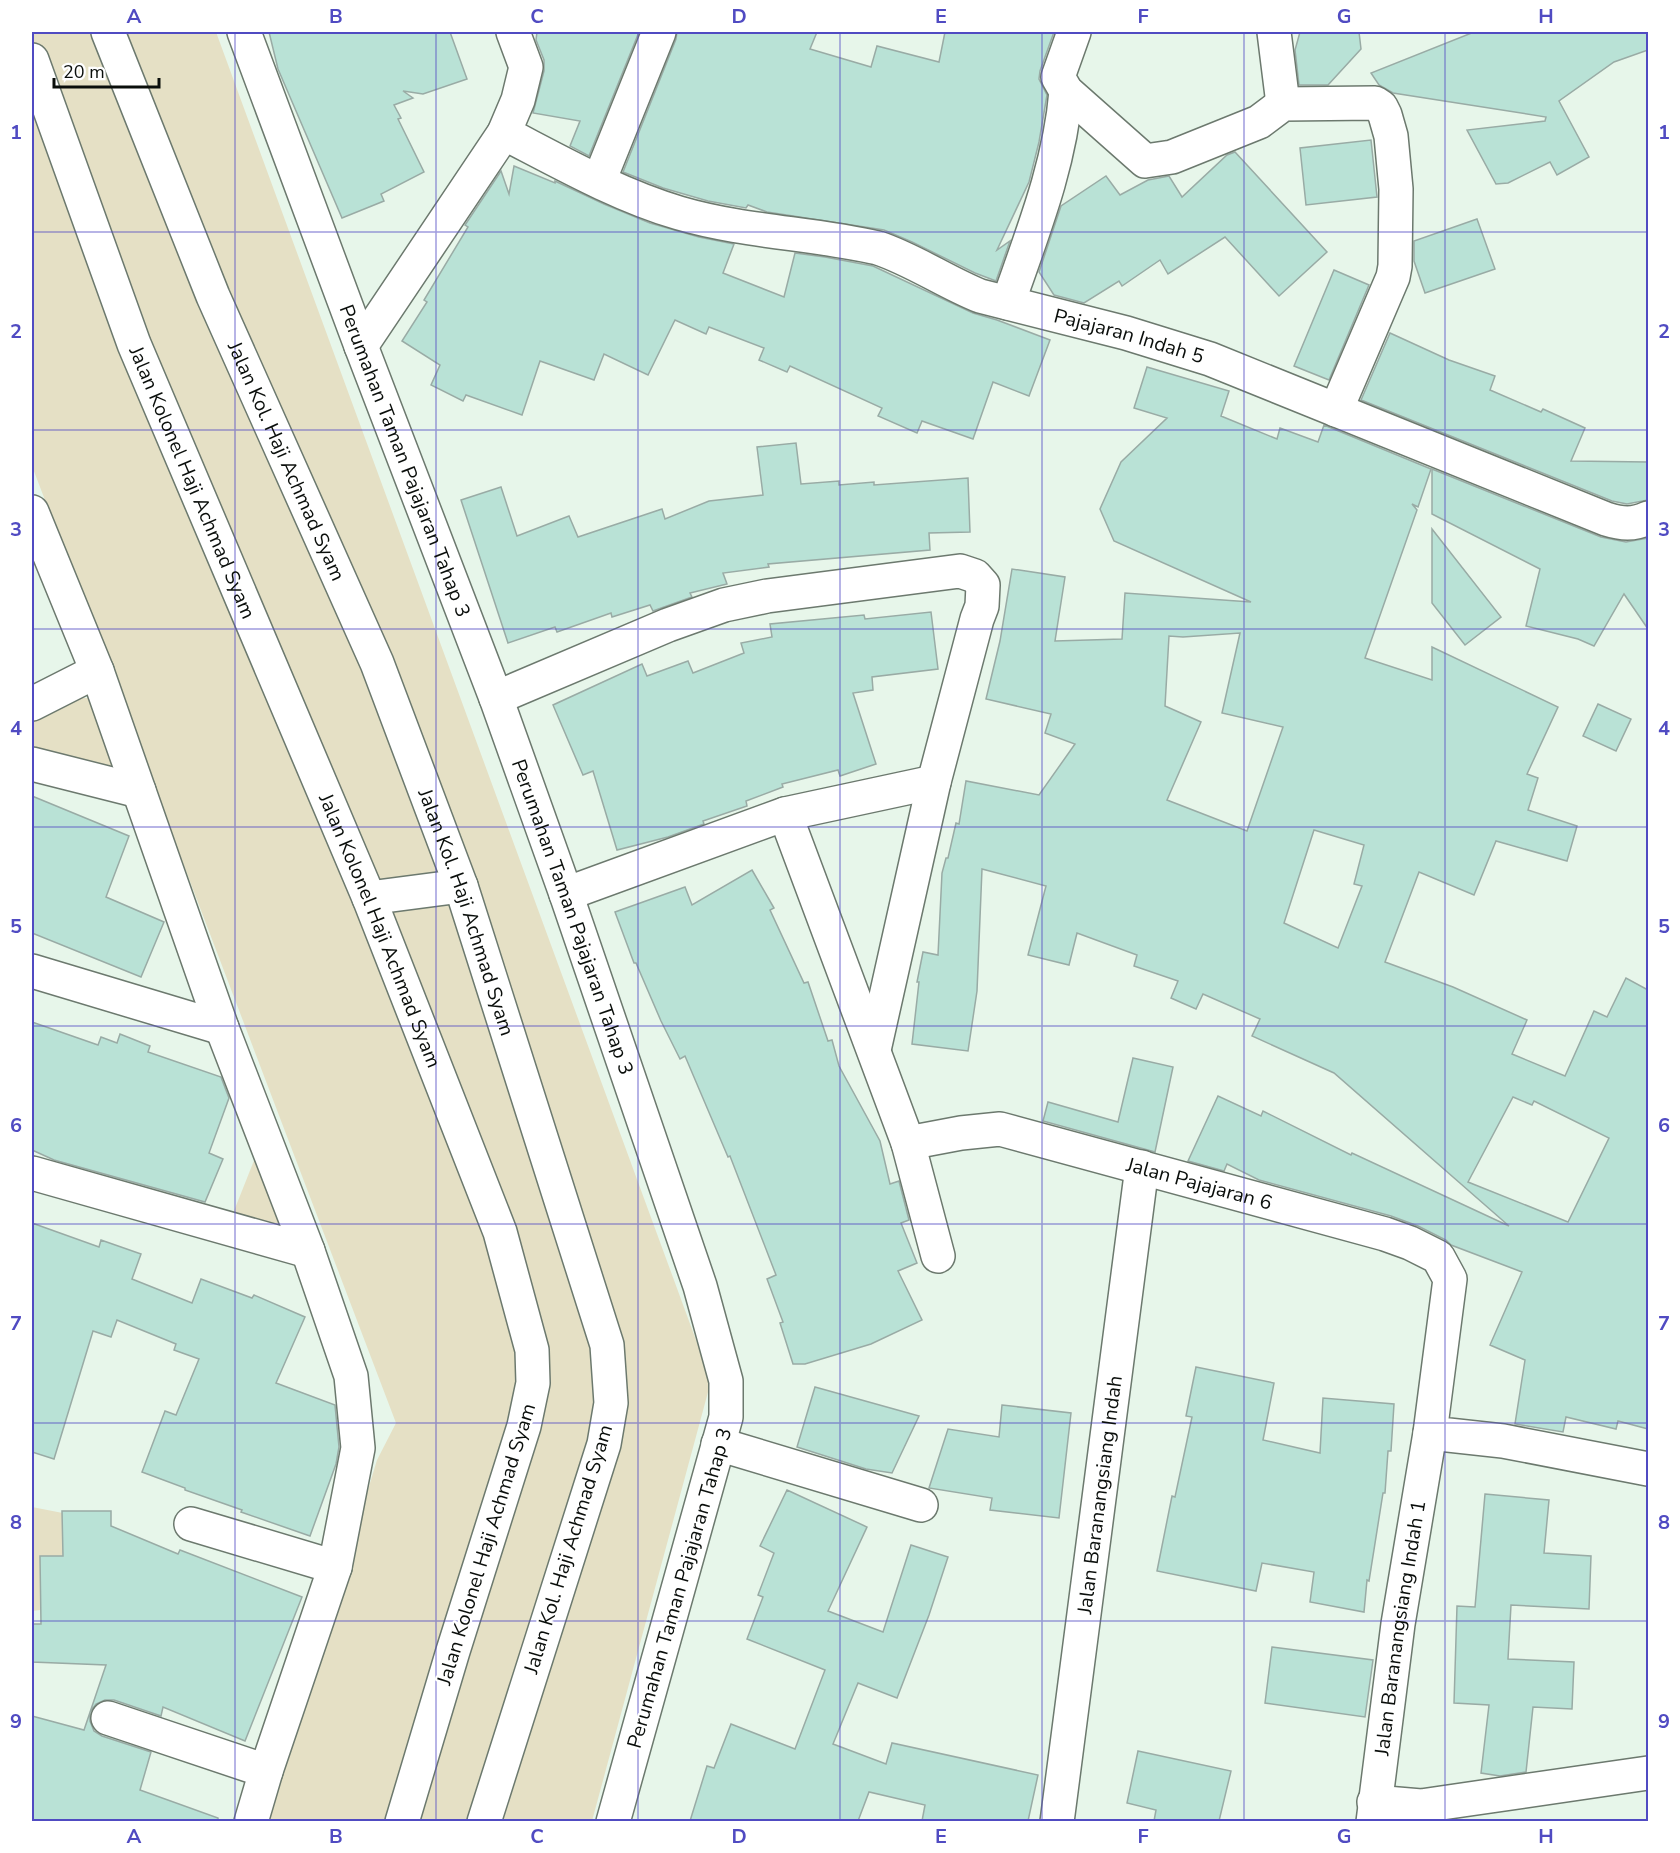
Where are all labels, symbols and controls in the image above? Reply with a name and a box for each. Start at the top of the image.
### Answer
text: A [127,3,142,30]
text: B [329,3,343,30]
text: C [530,3,544,30]
text: D [731,3,747,30]
text: E [935,3,947,30]
text: F [1137,3,1149,30]
text: G [1337,3,1351,30]
text: H [1538,3,1554,30]
scale bar [54,51,159,89]
text: 20 m [63,60,105,84]
text: 1 [10,119,22,146]
text: 1 [1658,119,1670,146]
street label: Perumahan Taman Pajajaran Tahap 3 [333,301,477,621]
street label: Pajajaran Indah 5 [1051,302,1207,370]
text: 2 [10,318,22,345]
text: 2 [1658,318,1670,345]
street label: Jalan Kol. Haji Achmad Syam [221,337,352,585]
street label: Jalan Kolonel Haji Achmad Syam [122,341,262,623]
text: 3 [10,516,22,543]
text: 3 [1658,516,1670,543]
text: 4 [10,715,22,742]
text: 4 [1658,715,1670,742]
street label: Perumahan Taman Pajajaran Tahap 3 [505,755,640,1078]
street label: Jalan Kol. Haji Achmad Syam [411,784,521,1039]
street label: Jalan Kolonel Haji Achmad Syam [312,789,447,1072]
text: 5 [10,913,22,940]
text: 5 [1658,913,1670,940]
text: 6 [10,1112,22,1139]
text: 6 [1658,1112,1670,1139]
street label: Jalan Pajajaran 6 [1122,1151,1275,1217]
text: 7 [10,1310,22,1337]
text: 7 [1658,1310,1670,1337]
street label: Jalan Baranangsiang Indah [1071,1374,1129,1617]
street label: Jalan Kolonel Haji Achmad Syam [430,1400,542,1689]
street label: Jalan Kol. Haji Achmad Syam [517,1421,619,1678]
street label: Perumahan Taman Pajajaran Tahap 3 [621,1425,738,1752]
street label: Jalan Baranangsiang Indah 1 [1368,1498,1432,1758]
text: 8 [10,1509,22,1536]
text: 8 [1658,1509,1670,1536]
text: 9 [10,1708,22,1735]
text: 9 [1658,1708,1670,1735]
text: A [127,1823,142,1850]
text: B [329,1823,343,1850]
text: C [530,1823,544,1850]
text: D [731,1823,747,1850]
text: E [935,1823,947,1850]
text: F [1137,1823,1149,1850]
text: G [1337,1823,1351,1850]
text: H [1538,1823,1554,1850]

